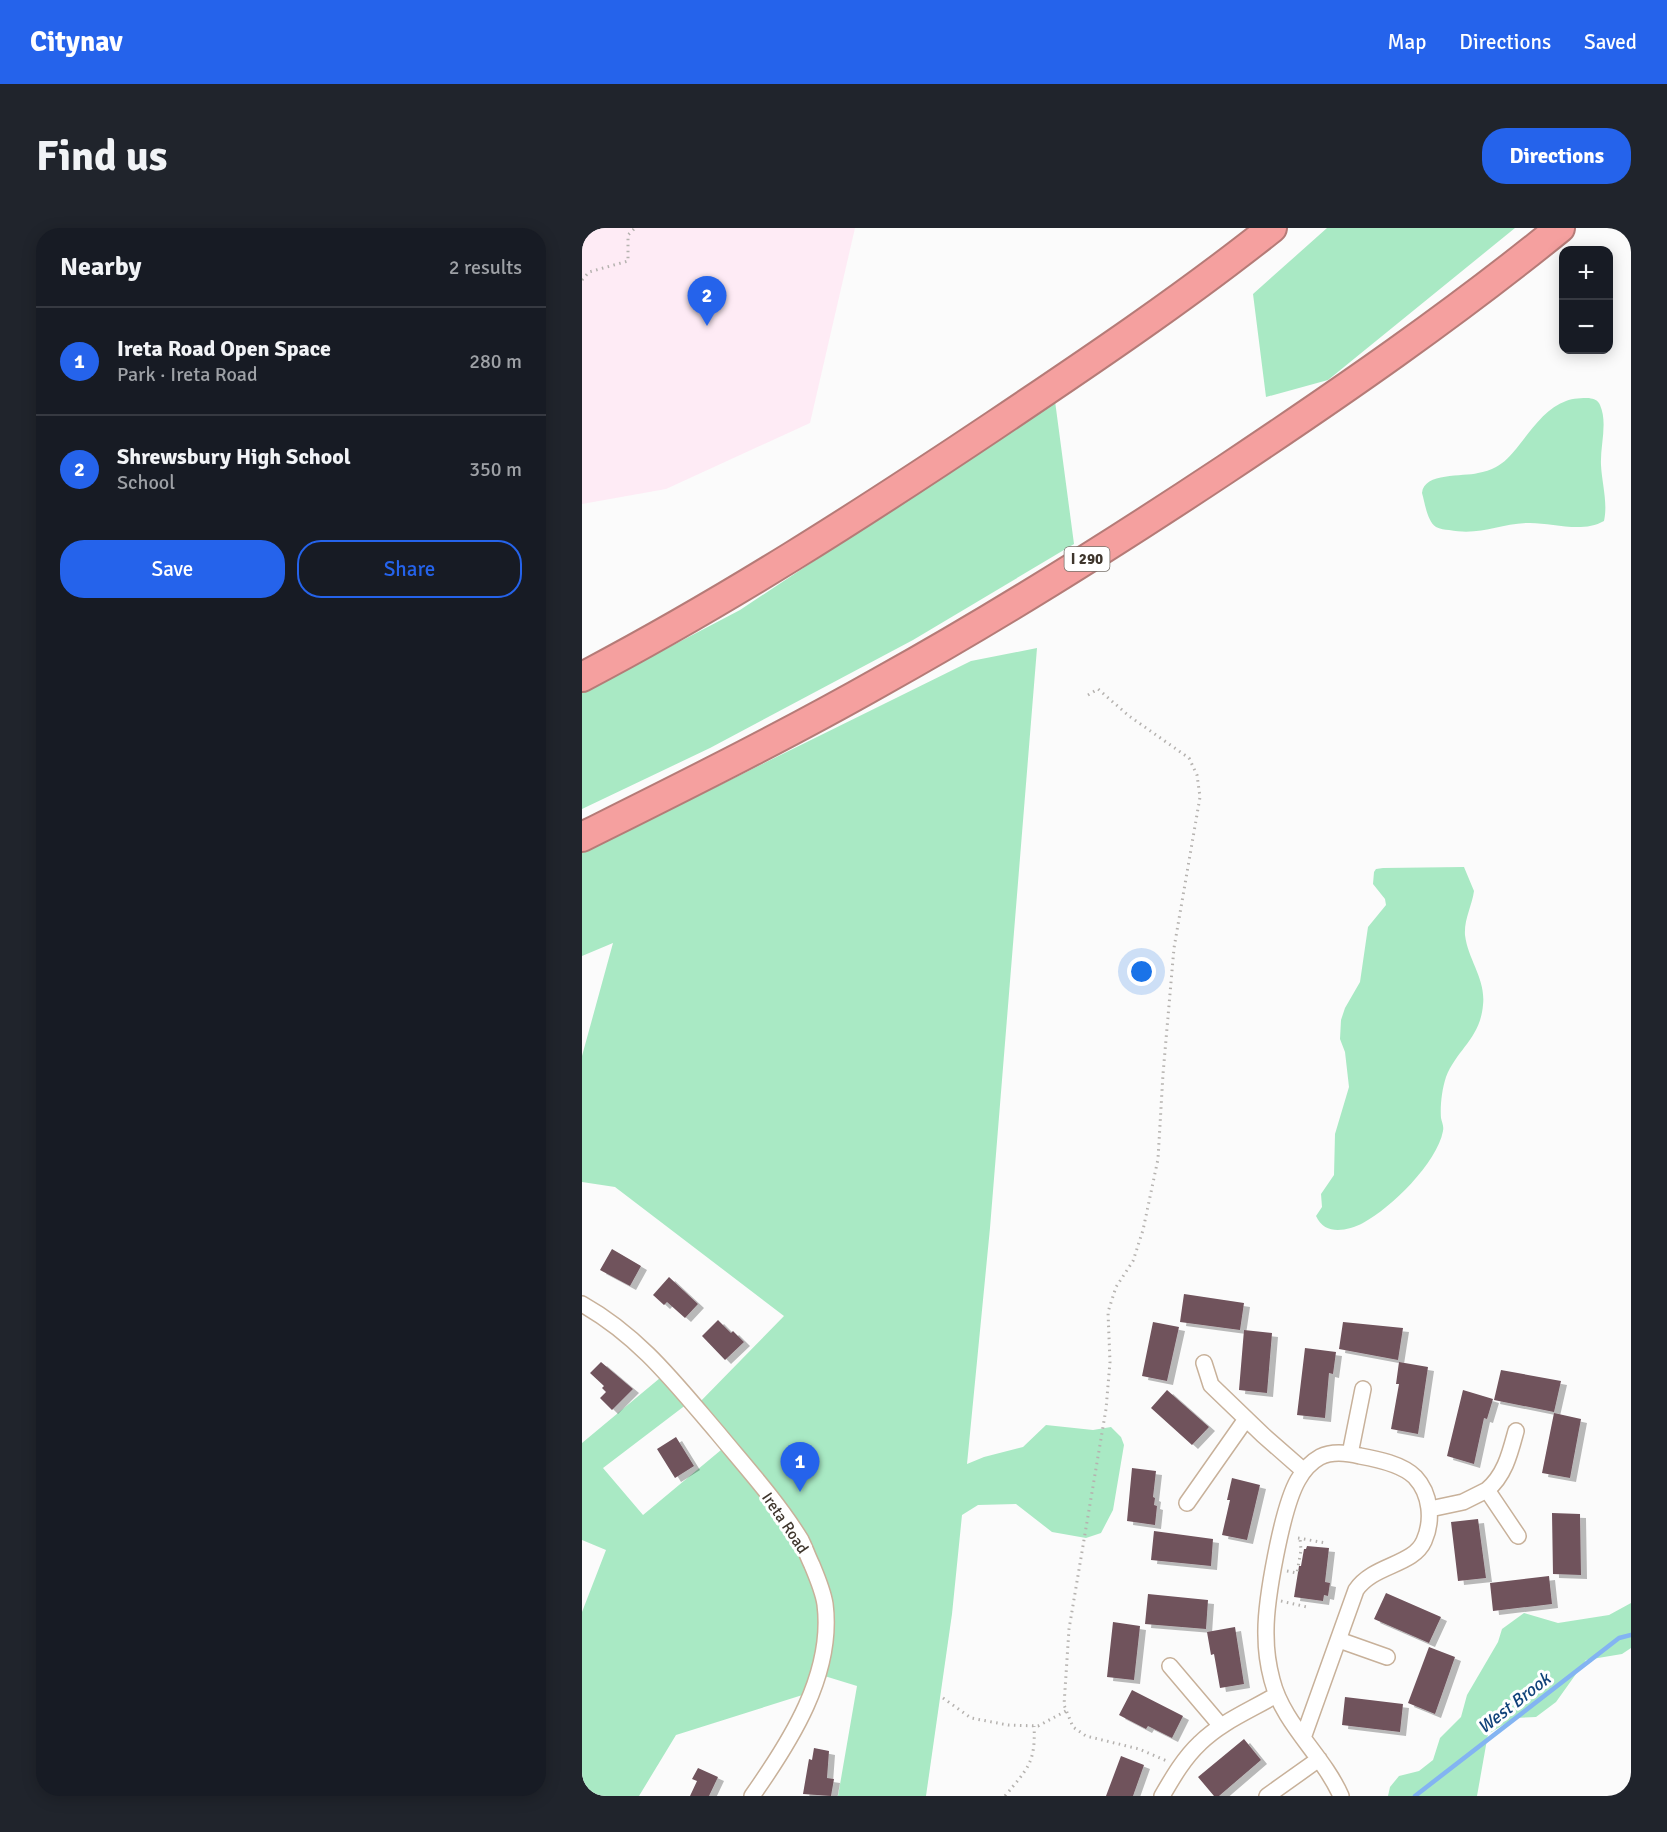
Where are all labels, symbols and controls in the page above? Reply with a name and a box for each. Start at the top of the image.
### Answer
text: Citynav [30,25,123,59]
text: Map [1388,29,1426,55]
text: Directions [1459,29,1551,55]
text: Saved [1584,29,1637,55]
button: Directions [1482,128,1631,184]
text: Find us [36,131,167,182]
map controls [1559,246,1613,354]
button: + [1559,246,1613,300]
text: Nearby [60,251,141,283]
text: 2 results [449,255,522,280]
pin: 2 [688,276,726,326]
button: − [1559,300,1613,354]
text: Ireta Road Open Space [117,335,331,362]
text: 1 [74,349,85,374]
text: 280 m [469,349,522,374]
text: Park · Ireta Road [117,362,258,387]
text: Shrewsbury High School [117,443,351,470]
text: 2 [74,457,85,482]
text: 350 m [469,457,522,482]
text: School [117,470,175,495]
button: Save [60,540,285,598]
button: Share [297,540,522,598]
road number: I 290 [1064,547,1110,571]
your location [1127,957,1156,986]
pin: 1 [780,1442,820,1492]
street label: Ireta Road [757,1488,813,1558]
water label: West Brook [1473,1667,1556,1738]

